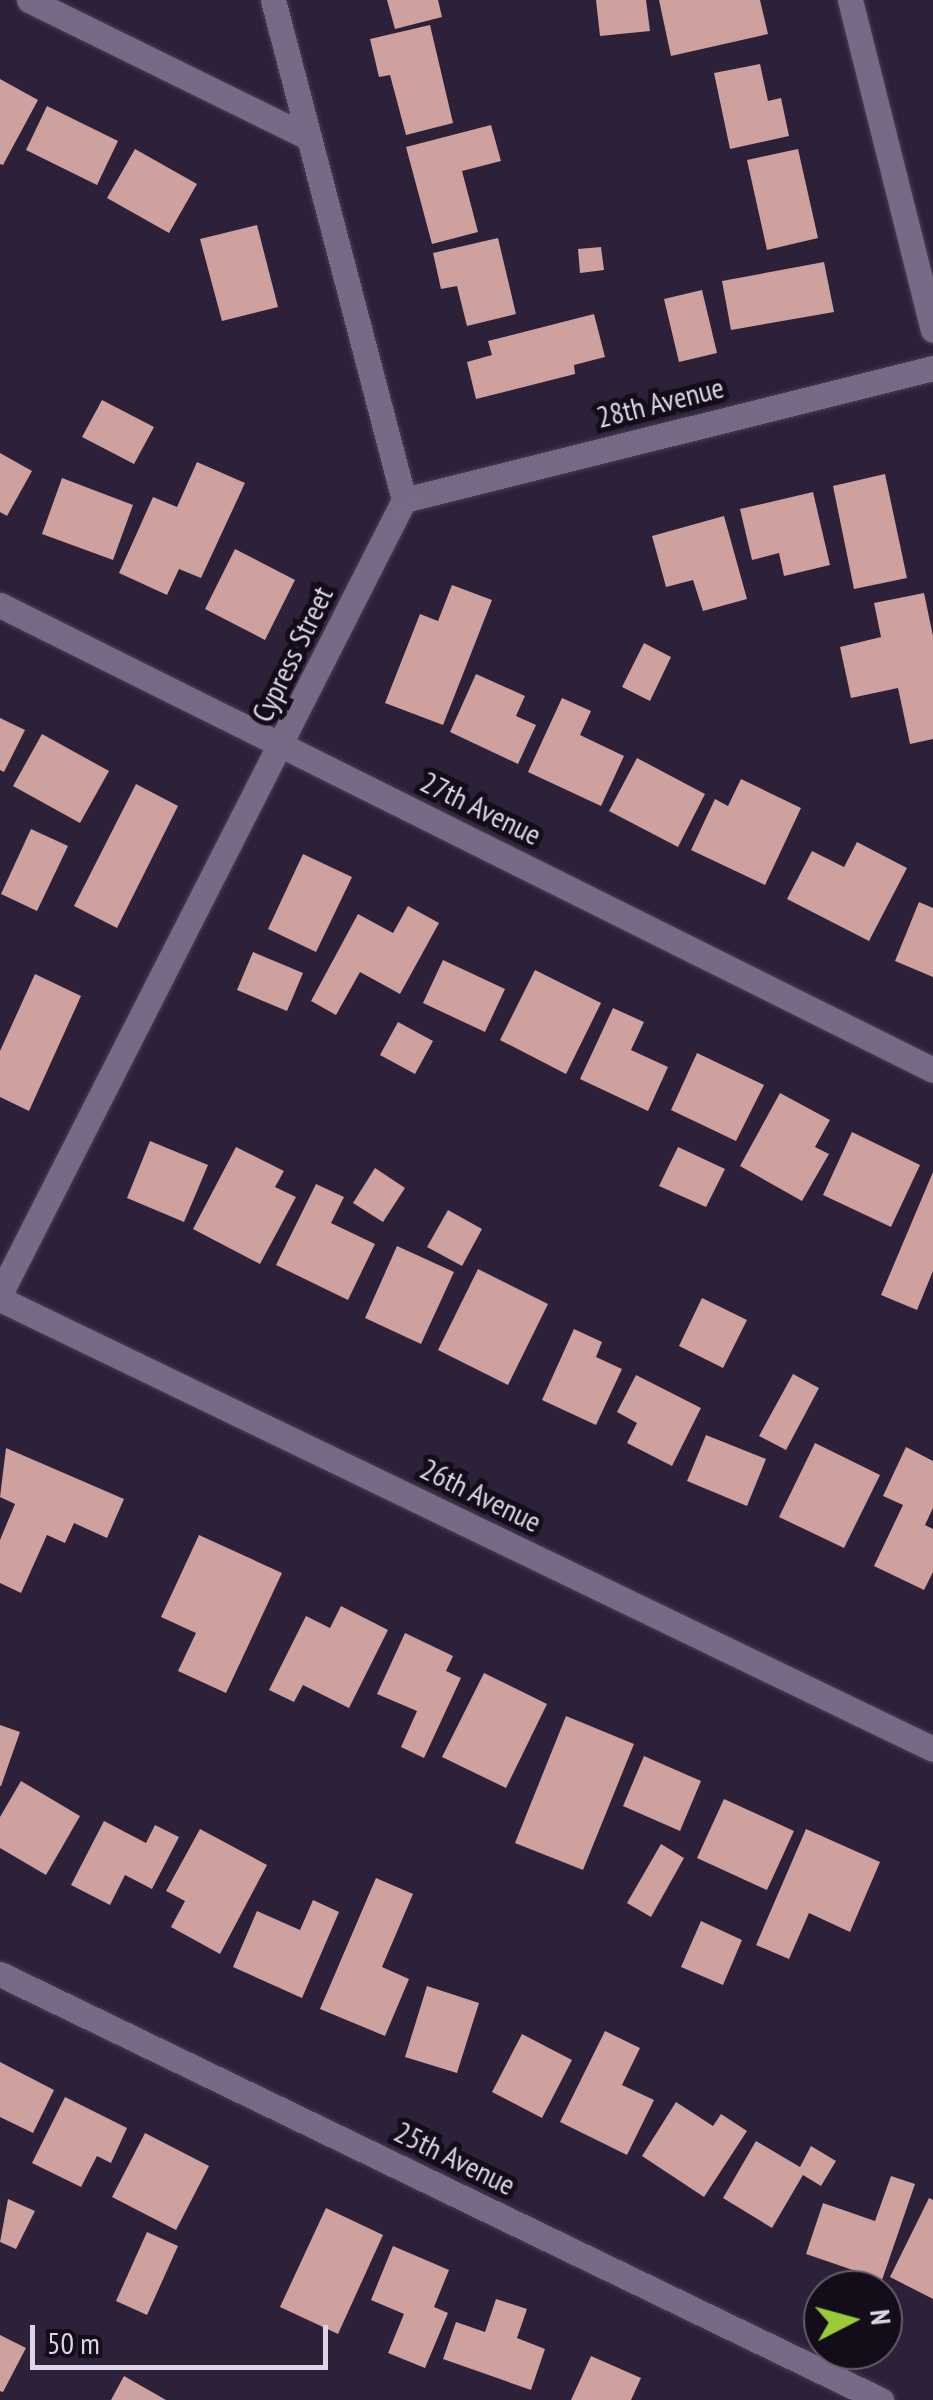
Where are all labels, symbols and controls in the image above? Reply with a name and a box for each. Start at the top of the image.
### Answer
street label: 28th Avenue [592,369,728,435]
street label: Cypress Street [244,580,340,728]
street label: 27th Avenue [414,763,548,853]
street label: 26th Avenue [414,1450,548,1540]
street label: 25th Avenue [388,2113,522,2203]
north arrow [803,2270,903,2370]
scale bar [35,2305,332,2367]
text: N [862,2308,901,2326]
text: 50 m [47,2323,100,2362]

